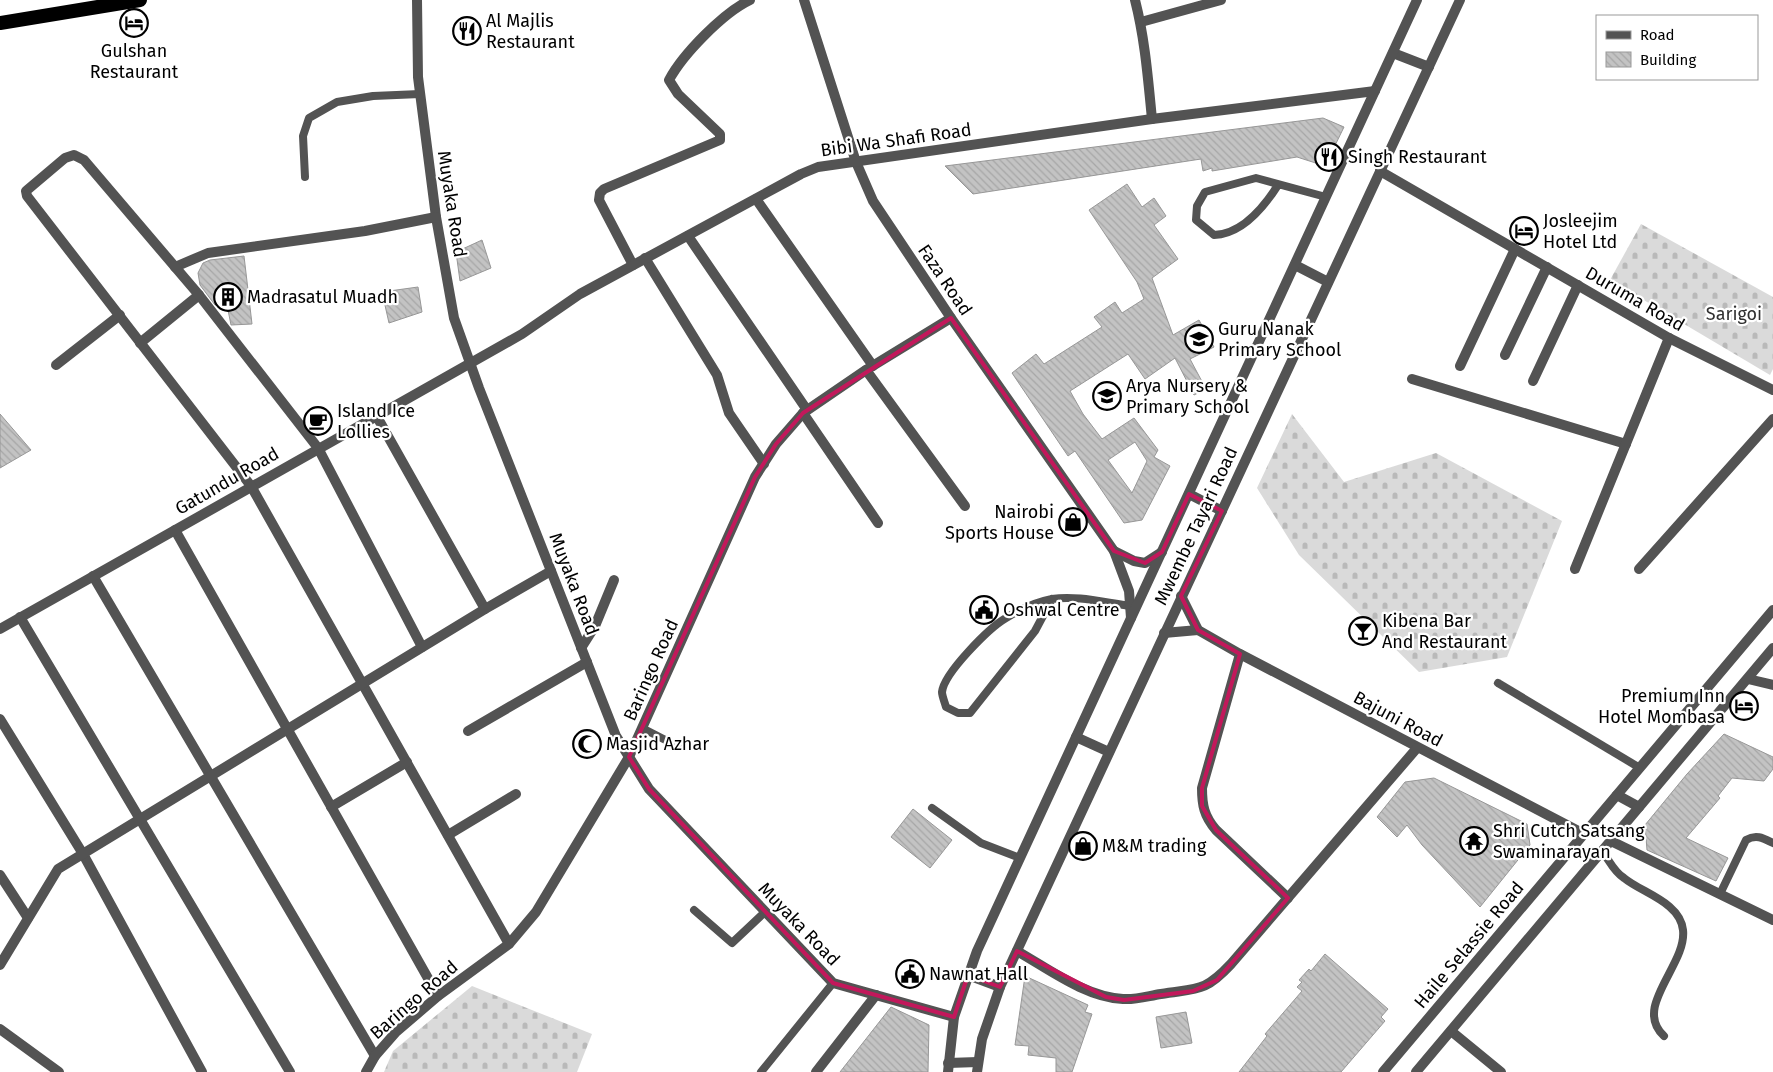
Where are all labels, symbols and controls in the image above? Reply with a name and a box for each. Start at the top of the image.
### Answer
hotel icon: Gulshan Restaurant [119,8,149,38]
place label: Al Majlis Restaurant [486,10,575,53]
legend [1596,15,1758,80]
restaurant icon: Al Majlis Restaurant [452,16,482,46]
text: Road [1640,26,1675,44]
place label: Gulshan Restaurant [90,40,179,83]
text: Building [1640,51,1696,69]
street label: Bibi Wa Shafi Road [819,119,973,161]
restaurant icon: Singh Restaurant [1314,142,1344,172]
place label: Singh Restaurant [1348,146,1487,168]
street label: Muyaka Road [433,149,471,259]
place label: Josleejim Hotel Ltd [1543,210,1618,253]
hotel icon: Josleejim Hotel Ltd [1509,216,1539,246]
street label: Faza Road [913,240,977,320]
street label: Duruma Road [1581,262,1689,336]
building icon: Madrasatul Muadh [213,282,243,312]
place label: Madrasatul Muadh [247,286,398,308]
park label: Sarigoi [1706,303,1762,325]
place label: Guru Nanak Primary School [1218,318,1341,361]
school or university icon: Guru Nanak Primary School [1184,324,1214,354]
place label: Arya Nursery & Primary School [1126,375,1249,418]
school or university icon: Arya Nursery & Primary School [1092,381,1122,411]
place label: Island Ice Lollies [337,400,415,443]
cafe icon: Island Ice Lollies [303,406,333,436]
street label: Gatundu Road [171,442,283,520]
street label: Mwembe Tayari Road [1150,443,1242,609]
place label: Nairobi Sports House [945,501,1054,544]
shop icon: Nairobi Sports House [1058,507,1088,537]
street label: Muyaka Road [544,530,604,638]
public building icon: Oshwal Centre [969,595,999,625]
place label: Oshwal Centre [1003,599,1120,621]
place label: Kibena Bar And Restaurant [1382,610,1508,653]
street label: Baringo Road [619,616,683,724]
bar icon: Kibena Bar And Restaurant [1348,616,1378,646]
place label: Premium Inn Hotel Mombasa [1598,685,1725,728]
street label: Bajuni Road [1350,686,1446,752]
hotel icon: Premium Inn Hotel Mombasa [1729,691,1759,721]
mosque icon: Masjid Azhar [572,729,602,759]
place label: Masjid Azhar [606,733,709,755]
place label: Shri Cutch Satsang Swaminarayan [1493,820,1645,863]
temple icon: Shri Cutch Satsang Swaminarayan [1459,826,1489,856]
shop icon: M&M trading [1068,831,1098,861]
place label: M&M trading [1102,835,1207,857]
street label: Haile Selassie Road [1409,877,1529,1013]
street label: Muyaka Road [754,878,844,970]
street label: Baringo Road [366,956,462,1044]
public building icon: Nawnat Hall [895,959,925,989]
place label: Nawnat Hall [929,963,1028,985]

